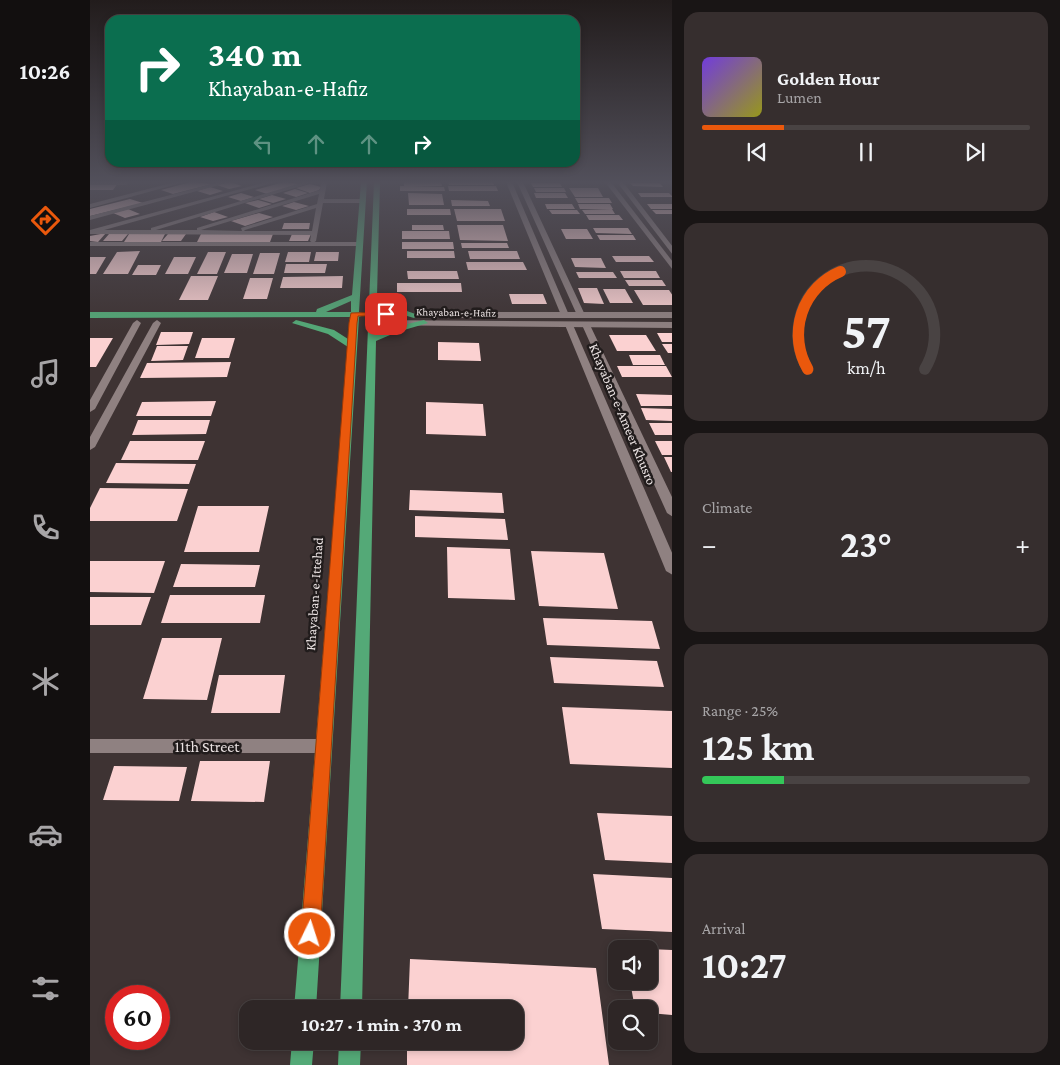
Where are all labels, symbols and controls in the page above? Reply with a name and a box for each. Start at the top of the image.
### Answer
icon: right [125,35,190,100]
text: 340 m [208,35,302,74]
text: 10:26 [20,59,70,84]
text: Golden Hour [777,68,880,89]
text: Khayaban-e-Hafiz [208,76,368,101]
text: Lumen [777,89,822,106]
icon: left [249,130,277,158]
icon: ahead [302,130,330,158]
icon: ahead [355,130,383,158]
icon: right [408,130,436,158]
icon: previous [743,138,771,166]
icon: pause [852,138,880,166]
icon: next [961,138,989,166]
icon: directions [28,203,63,238]
pin [365,293,407,335]
icon: arrive [372,300,400,328]
text: 57 [841,301,891,359]
street label: Khayaban-e-Hafiz [416,305,496,320]
street label: Khayaban-e-Ameer Khusro [586,341,660,487]
icon: music [28,356,63,391]
text: km/h [847,358,886,378]
text: Climate [702,499,752,516]
icon: phone [28,510,63,545]
text: 23° [840,523,892,565]
text: − [702,529,717,560]
text: + [1015,529,1030,560]
street label: Khayaban-e-Ittehad [302,536,326,651]
icon: climate [28,664,63,699]
text: Range · 25% [702,702,778,719]
text: 125 km [702,726,814,768]
street label: 11th Street [175,738,240,755]
icon: car [28,817,63,852]
position arrow [283,907,335,959]
text: Arrival [702,920,746,937]
map controls [608,940,658,1050]
button: sound [608,940,658,990]
text: 10:27 [702,944,787,986]
icon: filters [28,971,63,1006]
speed limit sign: 60 [105,985,170,1050]
button: search [608,1000,658,1050]
text: 10:27 · 1 min · 370 m [301,1014,462,1035]

